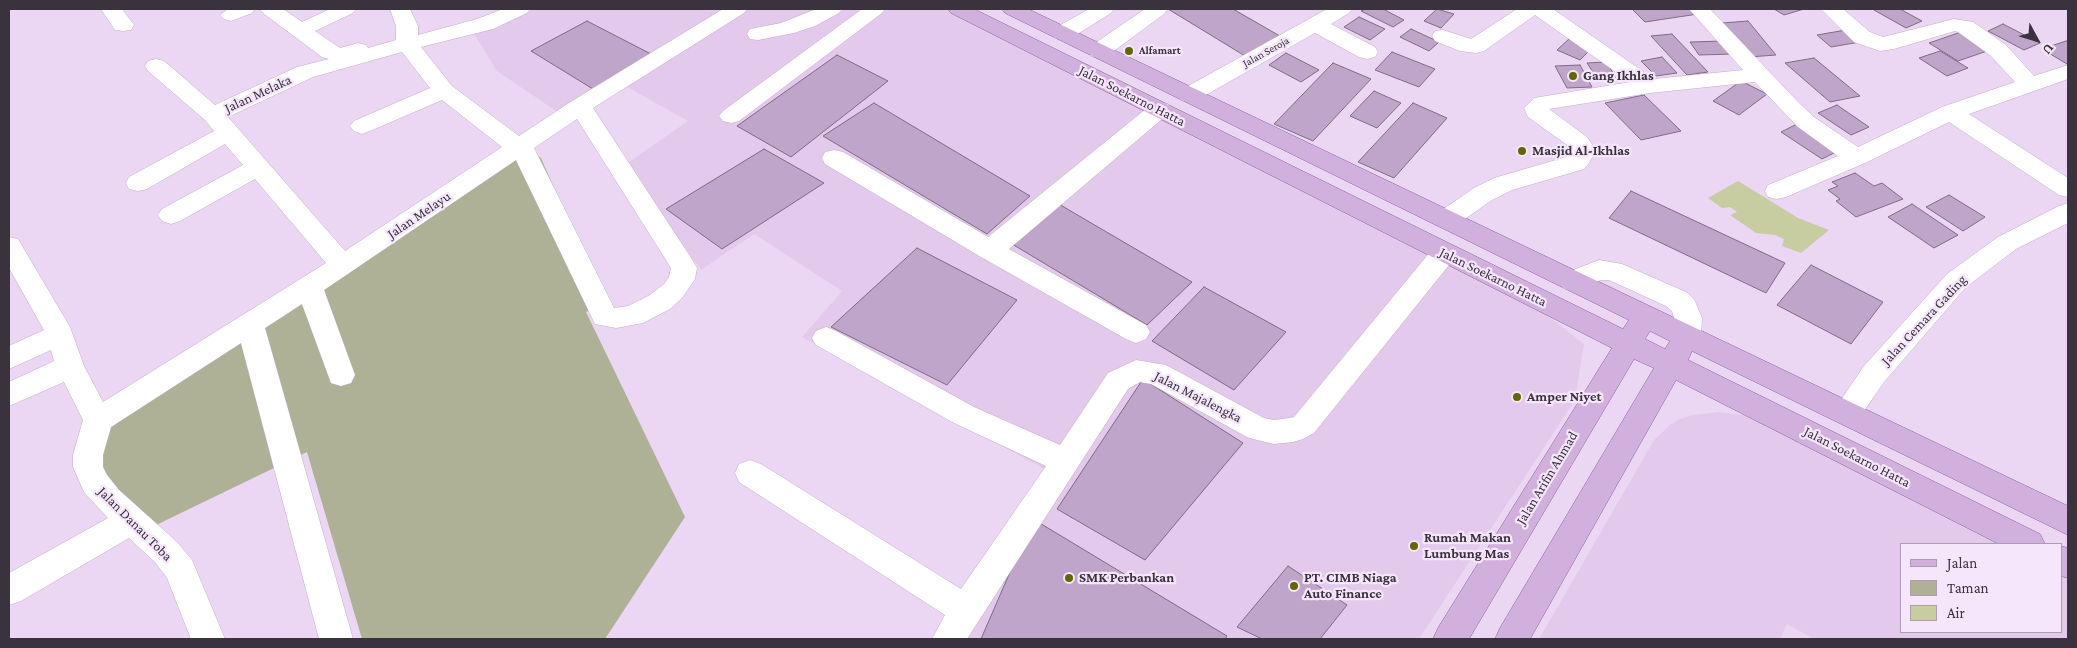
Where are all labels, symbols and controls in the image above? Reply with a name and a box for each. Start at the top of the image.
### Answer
north arrow [2012,15,2062,65]
street label: Jalan Seroja [1240,34,1292,70]
text: U [2039,41,2058,58]
place label: Alfamart [1139,44,1181,58]
marker: Alfamart [1123,45,1135,57]
street label: Jalan Soekarno Hatta [1076,62,1188,130]
place label: Gang Ikhlas [1583,68,1654,84]
marker: Gang Ikhlas [1567,70,1579,82]
street label: Jalan Melaka [222,71,294,117]
place label: Masjid Al-Ikhlas [1532,143,1630,159]
marker: Masjid Al-Ikhlas [1516,145,1528,157]
street label: Jalan Melayu [384,188,454,242]
street label: Jalan Soekarno Hatta [1437,244,1549,310]
street label: Jalan Cemara Gading [1878,271,1970,369]
street label: Jalan Majalengka [1151,368,1245,426]
place label: Amper Niyet [1527,389,1601,405]
marker: Amper Niyet [1511,391,1523,403]
street label: Jalan Soekarno Hatta [1801,423,1913,491]
street label: Jalan Arifin Ahmad [1513,428,1581,528]
street label: Jalan Danau Toba [94,483,176,565]
place label: Rumah Makan Lumbung Mas [1424,530,1511,562]
marker: Rumah Makan Lumbung Mas [1408,540,1420,552]
legend [1900,543,2062,633]
text: Jalan [1947,555,1977,571]
place label: SMK Perbankan [1079,570,1174,586]
place label: PT. CIMB Niaga Auto Finance [1304,570,1397,602]
marker: SMK Perbankan [1063,572,1075,584]
marker: PT. CIMB Niaga Auto Finance [1288,580,1300,592]
text: Taman [1947,580,1989,596]
text: Air [1947,605,1965,621]

